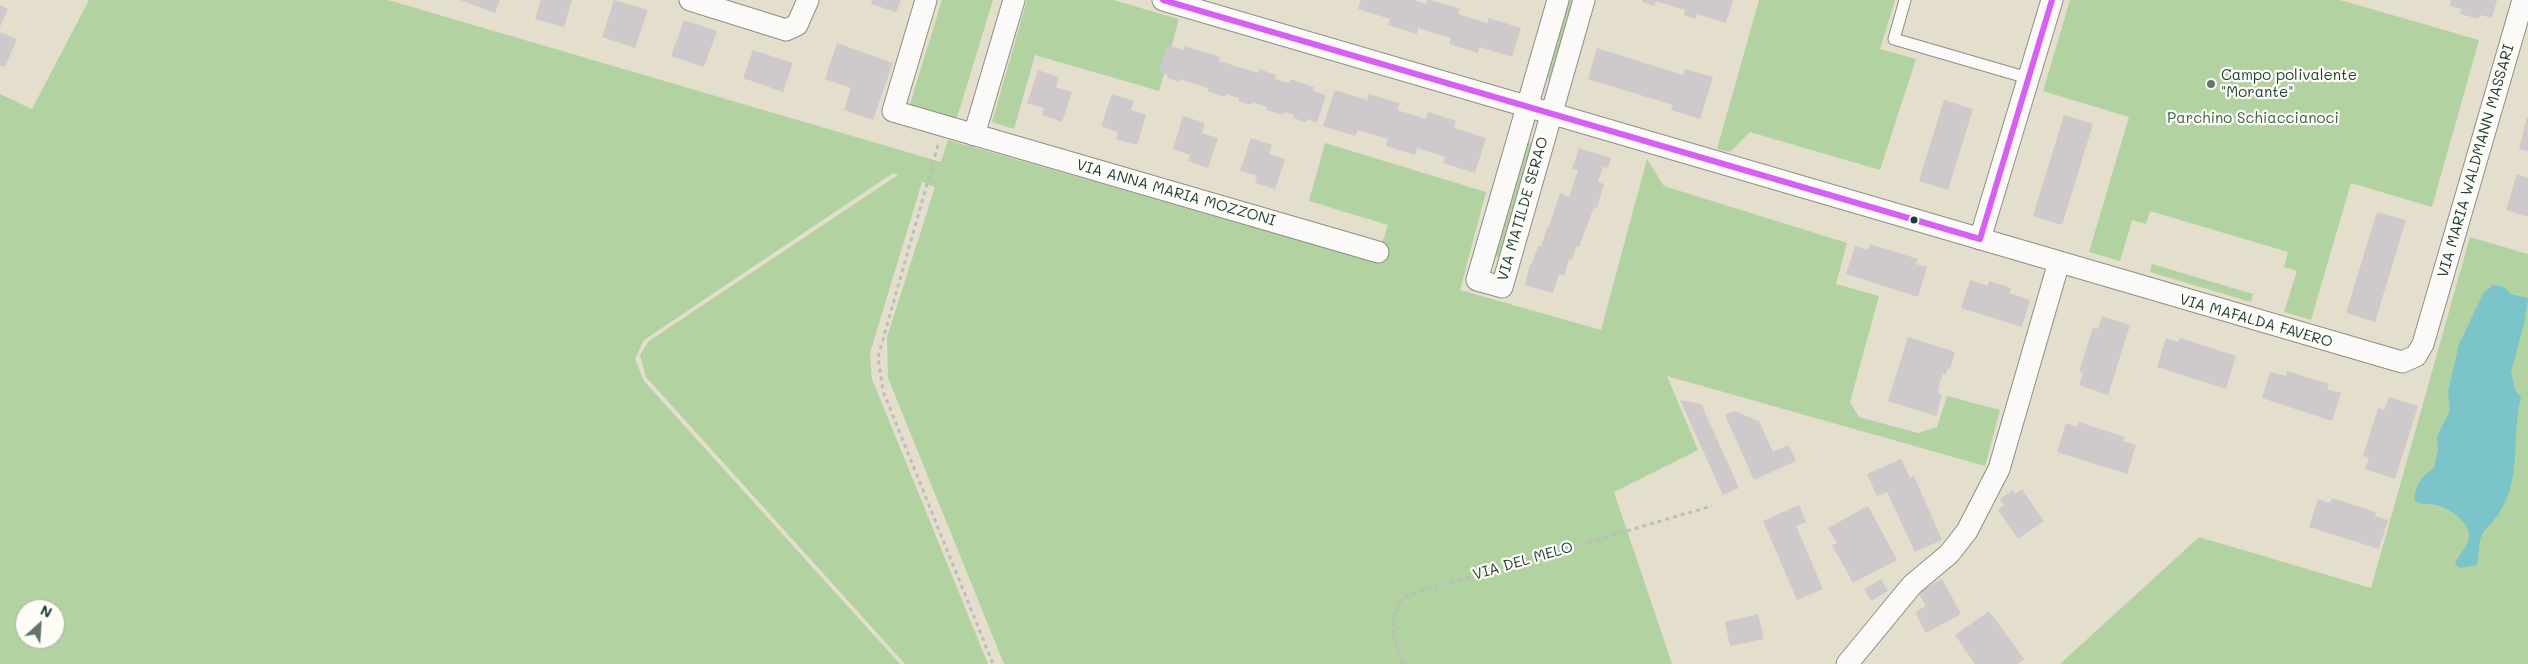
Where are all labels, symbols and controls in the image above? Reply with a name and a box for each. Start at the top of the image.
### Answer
street label: VIA MARIA WALDMANN MASSARI [2434,42,2518,280]
place label: Campo polivalente "Morante" [2221,66,2357,101]
marker: Campo polivalente "Morante" [2205,78,2217,90]
park label: Parchino Schiaccianoci [2167,109,2339,127]
street label: VIA MATILDE SERAO [1494,135,1552,283]
street label: VIA ANNA MARIA MOZZONI [1074,156,1278,230]
unlabelled marker [1909,215,1919,225]
street label: VIA MAFALDA FAVERO [2177,290,2335,352]
street label: VIA DEL MELO [1471,538,1575,584]
north arrow [15,599,65,649]
text: N [37,600,55,622]

